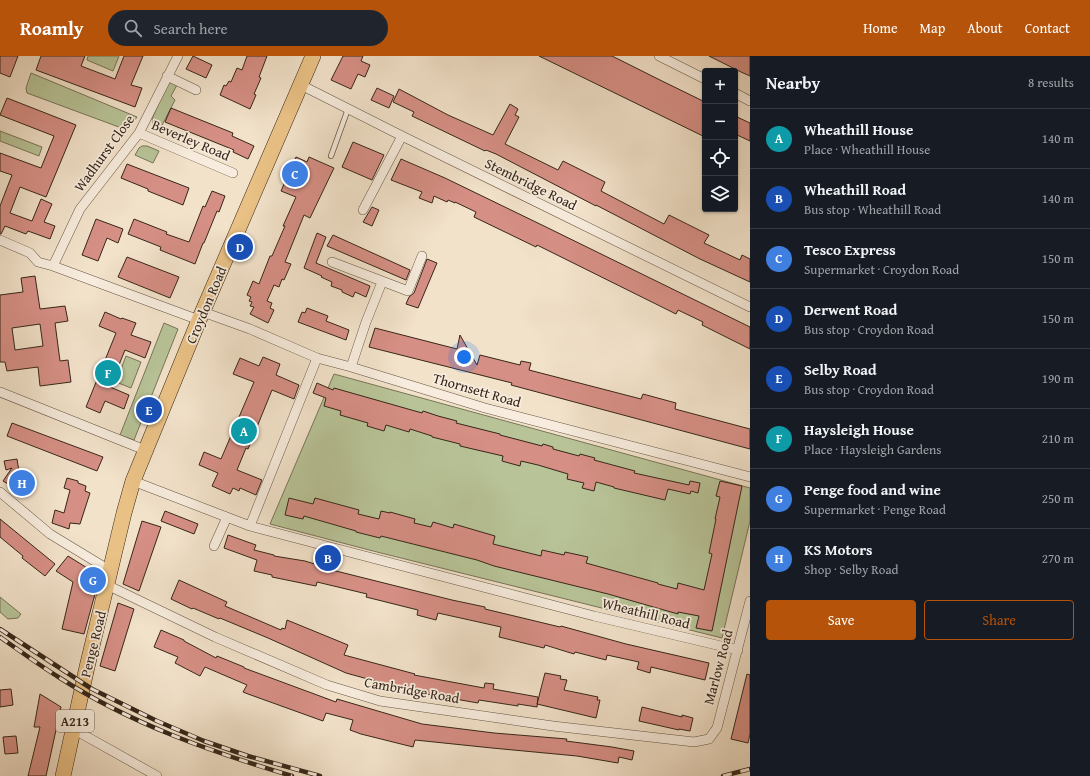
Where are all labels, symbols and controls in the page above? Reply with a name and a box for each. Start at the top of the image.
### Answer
search box [108,10,388,46]
text: Roamly [20,14,84,42]
icon: search [122,17,144,39]
text: Search here [154,18,228,39]
text: Home [863,18,898,38]
text: Map [920,18,945,38]
text: About [967,18,1003,38]
text: Contact [1025,18,1070,38]
map controls [702,68,738,212]
button: + [702,68,738,104]
text: Nearby [766,70,820,95]
text: 8 results [1028,73,1074,92]
button: − [702,104,738,140]
street label: Wadhurst Close [69,110,139,196]
street label: Beverley Road [149,115,234,166]
text: Wheathill House [804,119,913,140]
text: A [775,129,783,148]
text: 140 m [1042,129,1074,148]
button: locate [702,140,738,176]
text: Place · Wheathill House [804,140,930,159]
street label: Stembridge Road [482,153,581,215]
pin: C [282,159,308,189]
button: layers [702,176,738,212]
text: Wheathill Road [804,179,906,200]
text: B [775,189,783,208]
text: 140 m [1042,189,1074,208]
text: Bus stop · Wheathill Road [804,200,941,219]
pin: D [227,232,253,262]
text: Tesco Express [804,239,896,260]
text: C [775,249,783,268]
text: 150 m [1042,249,1074,268]
text: Supermarket · Croydon Road [804,260,959,279]
street label: Croydon Road [181,263,231,347]
text: Derwent Road [804,299,897,320]
text: D [775,309,783,328]
text: 150 m [1042,309,1074,328]
text: Bus stop · Croydon Road [804,320,934,339]
your location [454,347,474,367]
pin: F [95,358,121,388]
text: Selby Road [804,359,877,380]
street label: Thornsett Road [431,368,524,412]
text: E [776,369,782,388]
text: 190 m [1042,369,1074,388]
text: Bus stop · Croydon Road [804,380,934,399]
pin: E [136,395,162,425]
pin: A [231,416,257,446]
text: Haysleigh House [804,419,914,440]
text: F [776,429,782,448]
text: 210 m [1042,429,1074,448]
text: Place · Haysleigh Gardens [804,440,942,459]
pin: H [9,468,35,498]
text: Penge food and wine [804,479,941,500]
text: G [775,489,783,508]
text: 250 m [1042,489,1074,508]
text: Supermarket · Penge Road [804,500,946,519]
text: KS Motors [804,539,873,560]
pin: B [315,543,341,573]
text: H [774,549,784,568]
text: 270 m [1042,549,1074,568]
text: Shop · Selby Road [804,560,899,579]
pin: G [80,565,106,595]
street label: Wheathill Road [600,592,693,634]
button: Save [766,600,916,640]
button: Share [924,600,1074,640]
street label: Penge Road [75,608,111,679]
street label: Marlow Road [698,627,738,707]
street label: Cambridge Road [363,672,462,708]
road number: A213 [56,710,94,732]

